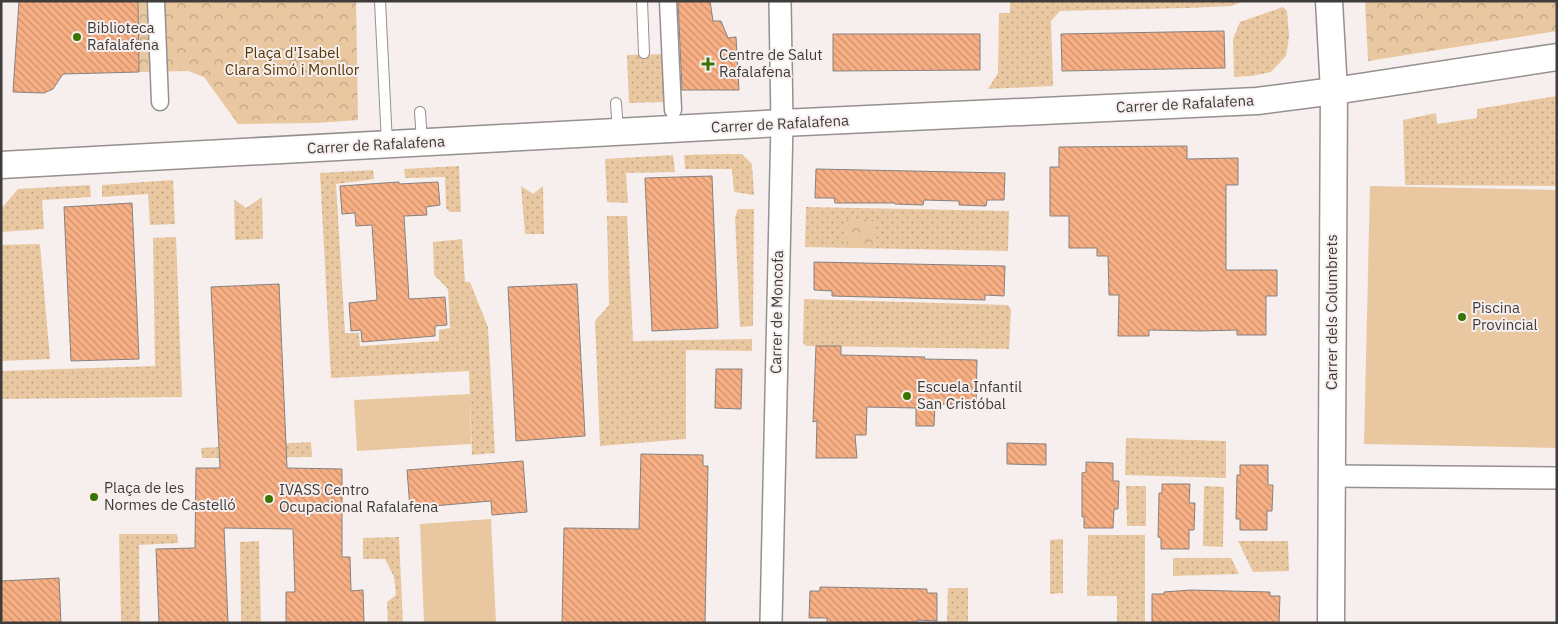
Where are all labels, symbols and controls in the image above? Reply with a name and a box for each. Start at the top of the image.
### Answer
place label: Biblioteca Rafalafena [87,18,159,54]
marker: Biblioteca Rafalafena [71,31,83,43]
park label: Plaça d'Isabel Clara Simó i Monllor [225,43,360,79]
place label: Centre de Salut Rafalafena [719,45,823,81]
marker: Centre de Salut Rafalafena [701,57,715,71]
street label: Carrer de Rafalafena [1116,90,1254,117]
street label: Carrer de Rafalafena [711,110,849,137]
street label: Carrer de Rafalafena [307,131,445,158]
street label: Carrer dels Columbrets [1322,234,1341,390]
street label: Carrer de Moncofa [766,250,787,374]
place label: Piscina Provincial [1472,298,1538,334]
marker: Piscina Provincial [1456,311,1468,323]
place label: Escuela Infantil San Cristóbal [917,377,1022,413]
marker: Escuela Infantil San Cristóbal [901,390,913,402]
place label: Plaça de les Normes de Castelló [104,478,236,514]
place label: IVASS Centro Ocupacional Rafalafena [279,480,438,516]
marker: Plaça de les Normes de Castelló [88,491,100,503]
marker: IVASS Centro Ocupacional Rafalafena [263,493,275,505]

